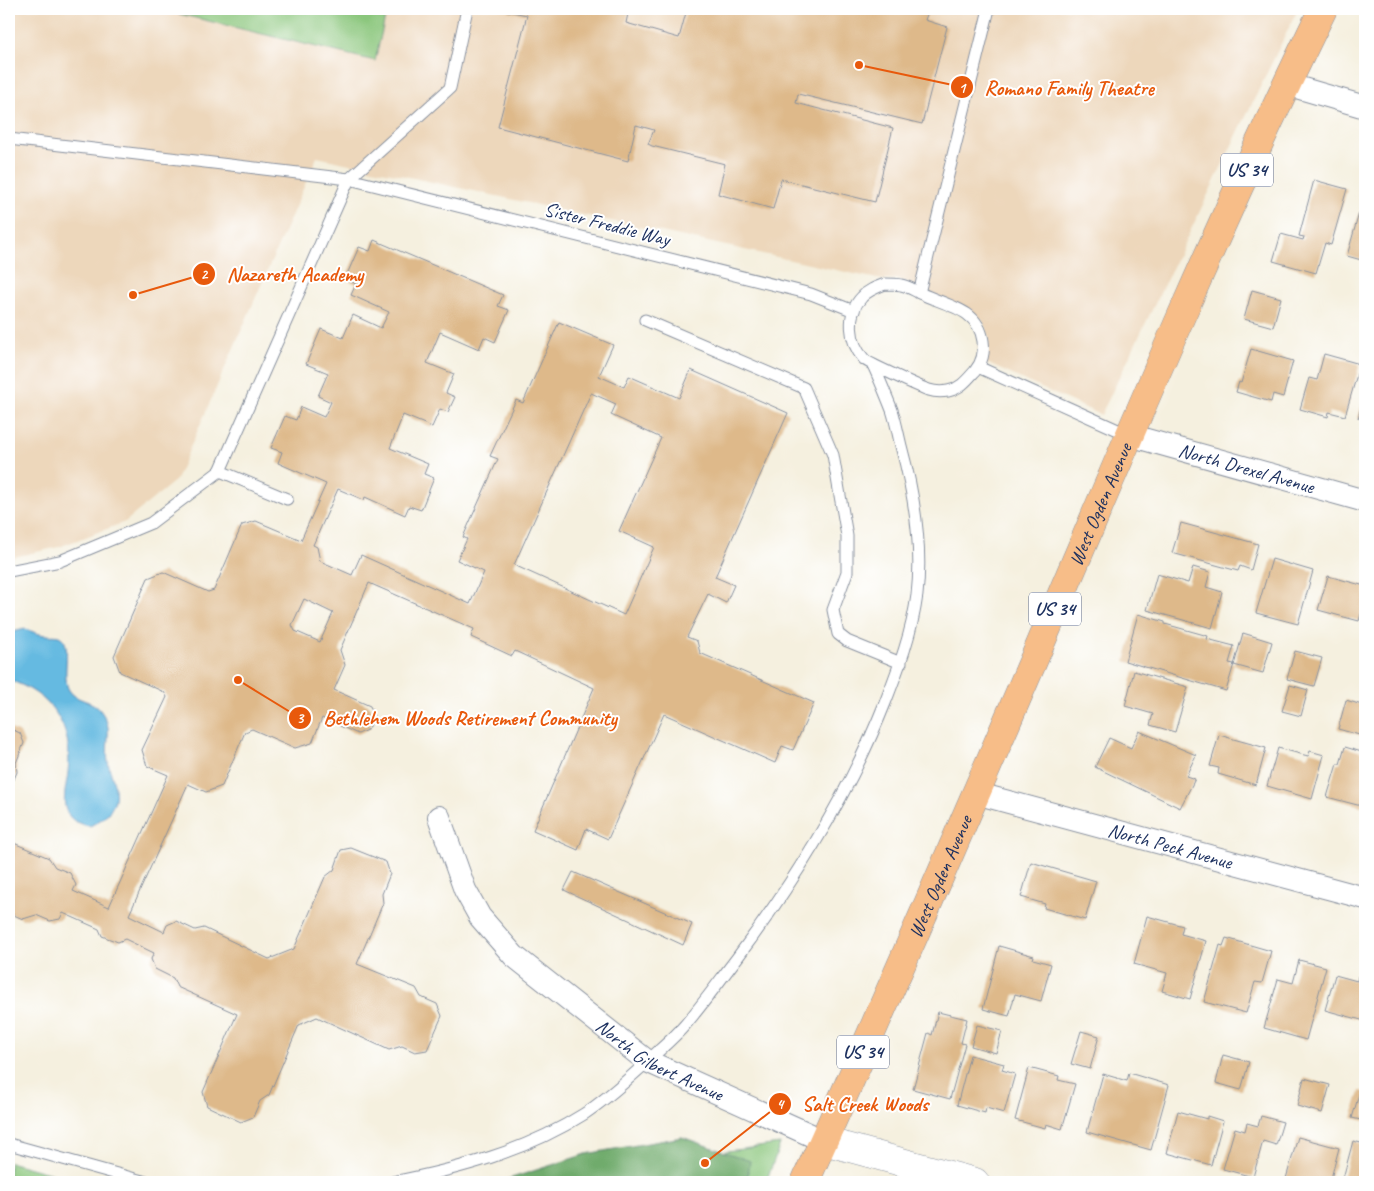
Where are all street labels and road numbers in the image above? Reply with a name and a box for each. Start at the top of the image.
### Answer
road number: US 34 [1221,154,1273,186]
street label: Sister Freddie Way [542,196,675,252]
street label: North Drexel Avenue [1176,437,1319,499]
street label: West Ogden Avenue [1063,438,1138,569]
road number: US 34 [1029,592,1081,626]
street label: West Ogden Avenue [902,810,978,941]
street label: North Peck Avenue [1105,817,1236,875]
street label: North Gilbert Avenue [591,1013,729,1107]
road number: US 34 [837,1036,889,1068]

